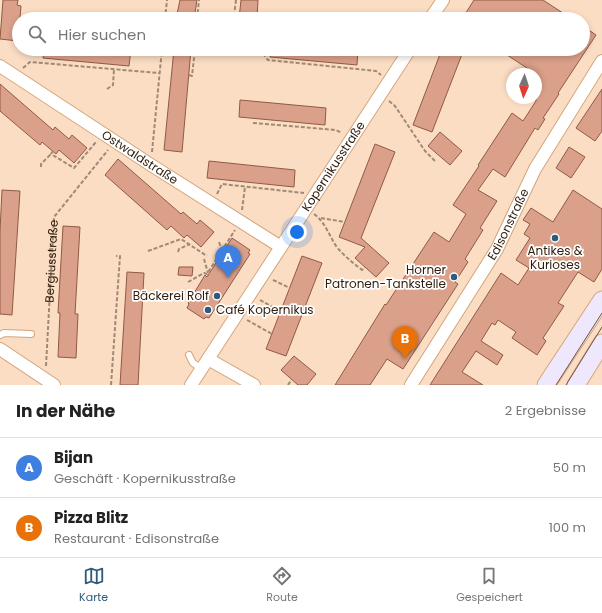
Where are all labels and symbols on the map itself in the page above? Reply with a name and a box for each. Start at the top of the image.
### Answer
north arrow [506,68,542,104]
street label: Kopernikusstraße [297,118,369,215]
street label: Ostwaldstraße [98,126,182,188]
street label: Edisonstraße [483,186,533,263]
street label: Bergiusstraße [40,219,62,303]
your location [287,222,307,242]
marker: Antikes & Kurioses [550,233,560,243]
place label: Antikes & Kurioses [527,242,583,273]
pin: A [215,245,241,278]
place label: Horner Patronen-Tankstelle [325,261,447,292]
marker: Horner Patronen-Tankstelle [449,272,459,282]
place label: Bäckerei Rolf [133,287,209,304]
marker: Bäckerei Rolf [212,291,222,301]
place label: Café Kopernikus [216,301,314,318]
marker: Café Kopernikus [203,305,213,315]
pin: B [392,326,418,359]

